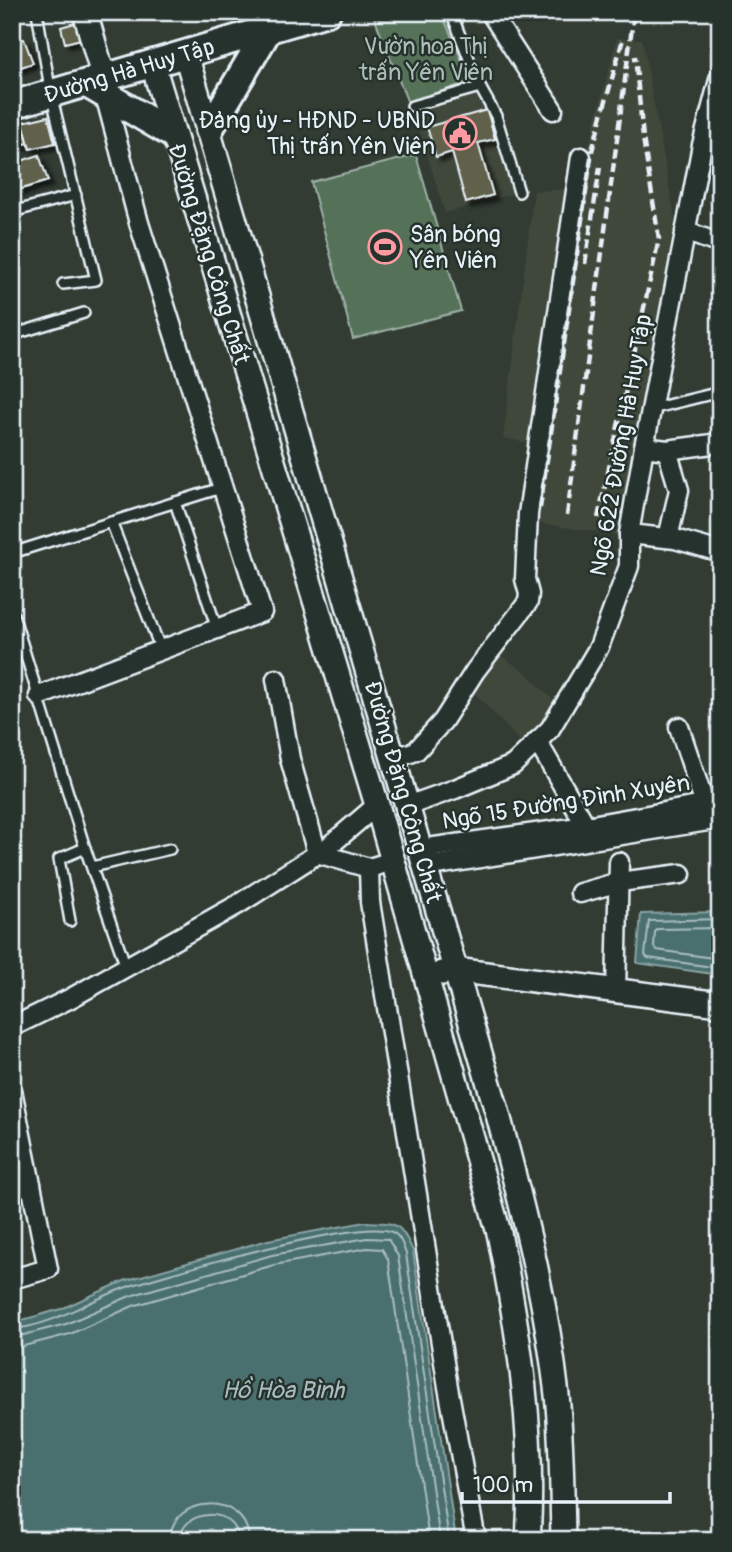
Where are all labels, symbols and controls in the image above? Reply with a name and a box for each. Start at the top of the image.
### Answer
street label: Đường Hà Huy Tập [40,32,218,109]
park label: Vườn hoa Thị trấn Yên Viên [358,32,493,87]
place label: Đảng ủy - HĐND - UBND Thị trấn Yên Viên [199,106,435,161]
public building icon: Đảng ủy - HĐND - UBND Thị trấn Yên Viên [441,114,479,152]
street label: Đường Đặng Công Chất [162,140,257,369]
place label: Sân bóng Yên Viên [409,220,501,275]
sports icon: Sân bóng Yên Viên [366,228,404,266]
street label: Ngõ 622 Đường Hà Huy Tập [584,312,658,578]
street label: Đường Đặng Công Chất [357,678,449,907]
street label: Ngõ 15 Đường Đình Xuyên [440,768,692,836]
water label: Hồ Hòa Bình [222,1375,346,1405]
scale bar [462,1461,671,1505]
text: 100 m [473,1472,533,1499]

